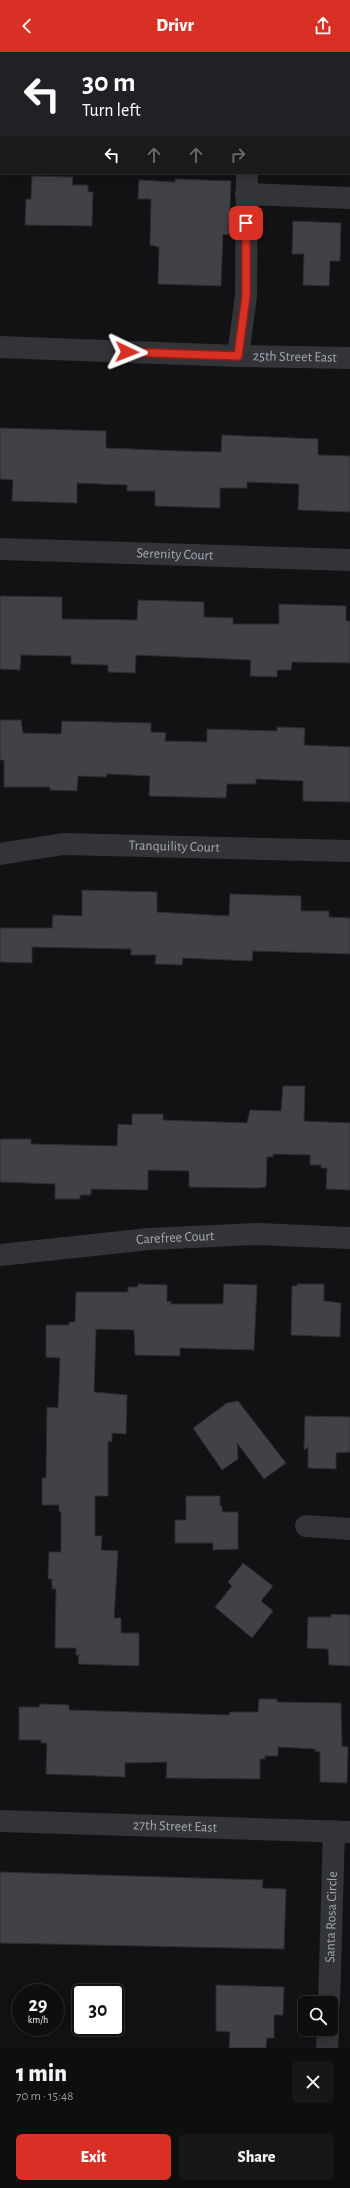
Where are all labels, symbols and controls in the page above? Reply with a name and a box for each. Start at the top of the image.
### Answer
icon: back [16,15,38,37]
icon: share [312,15,334,37]
text: Drivr [156,17,194,35]
icon: left [16,68,68,120]
text: 30 m [82,69,135,97]
text: Turn left [82,102,141,120]
icon: left [101,144,123,166]
icon: ahead [143,144,165,166]
icon: ahead [185,144,207,166]
icon: right [227,144,249,166]
pin [229,206,263,240]
icon: arrive [235,212,257,234]
position arrow [106,331,148,373]
street label: 25th Street East [253,349,338,365]
street label: Serenity Court [136,546,214,563]
street label: Tranquility Court [128,839,220,855]
street label: Carefree Court [135,1229,215,1247]
street label: 27th Street East [133,1818,218,1835]
street label: Santa Rosa Circle [323,1871,340,1963]
speed limit sign: 30 [72,1984,124,2036]
text: 29 [28,1995,48,2015]
map controls [298,1996,338,2036]
button: search [298,1996,338,2036]
text: km/h [28,2015,48,2025]
button: close [292,2061,334,2103]
text: 1 min [16,2062,67,2086]
text: 70 m · 15:48 [16,2090,73,2103]
button: Exit [16,2134,171,2180]
button: Share [179,2134,334,2180]

